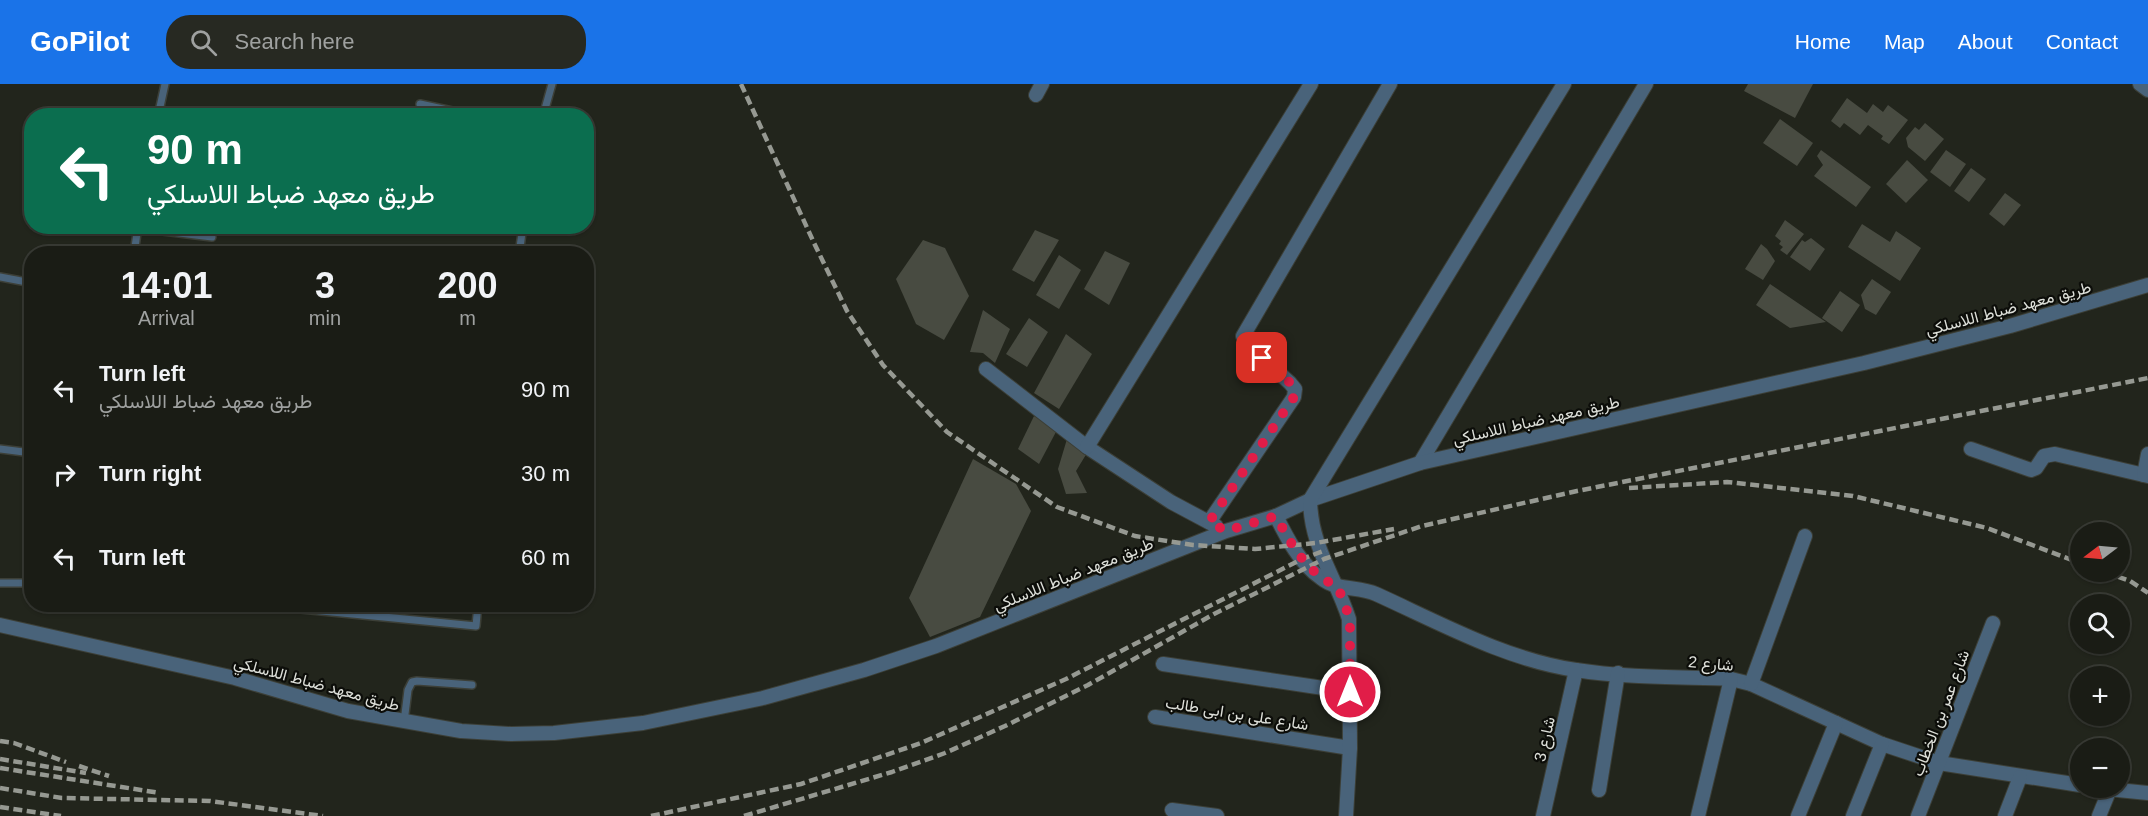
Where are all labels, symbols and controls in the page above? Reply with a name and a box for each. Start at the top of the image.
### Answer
search box [166,15,586,69]
text: GoPilot [30,26,130,57]
icon: search [187,26,220,59]
text: Search here [235,29,354,54]
text: Home [1795,30,1851,53]
text: Map [1884,30,1925,53]
text: About [1958,30,2013,53]
text: Contact [2046,30,2118,53]
text: 90 m [147,126,243,173]
icon: left [48,132,126,210]
text: طريق معهد ضباط اللاسلكي [147,179,435,209]
text: 14:01 [120,265,212,306]
text: 3 [315,265,335,306]
text: 200 [437,265,498,306]
street label: طريق معهد ضباط اللاسلكي [1924,278,2094,344]
text: Arrival [138,307,195,329]
text: min [309,307,341,329]
text: m [459,307,476,329]
pin [1236,332,1287,383]
icon: arrive [1245,341,1278,374]
text: Turn left [99,361,185,386]
icon: left [48,374,81,407]
text: 90 m [521,377,570,402]
text: طريق معهد ضباط اللاسلكي [99,390,312,412]
street label: طريق معهد ضباط اللاسلكي [1451,393,1622,453]
icon: right [48,458,81,491]
text: Turn right [99,461,201,486]
text: 30 m [521,461,570,486]
north arrow [2070,522,2130,582]
map controls [2070,522,2130,798]
street label: طريق معهد ضباط اللاسلكي [991,535,1157,619]
icon: left [48,542,81,575]
text: Turn left [99,545,185,570]
text: 60 m [521,545,570,570]
button: search [2070,594,2130,654]
street label: شارع عمر بن الخطاب [1909,648,1975,780]
street label: طريق معهد ضباط اللاسلكي [231,653,401,719]
street label: شارع 2 [1687,653,1734,677]
position arrow [1318,660,1382,724]
button: + [2070,666,2130,726]
street label: شارع على بن ابى طالب [1164,694,1310,736]
street label: شارع 3 [1531,715,1561,764]
button: − [2070,738,2130,798]

